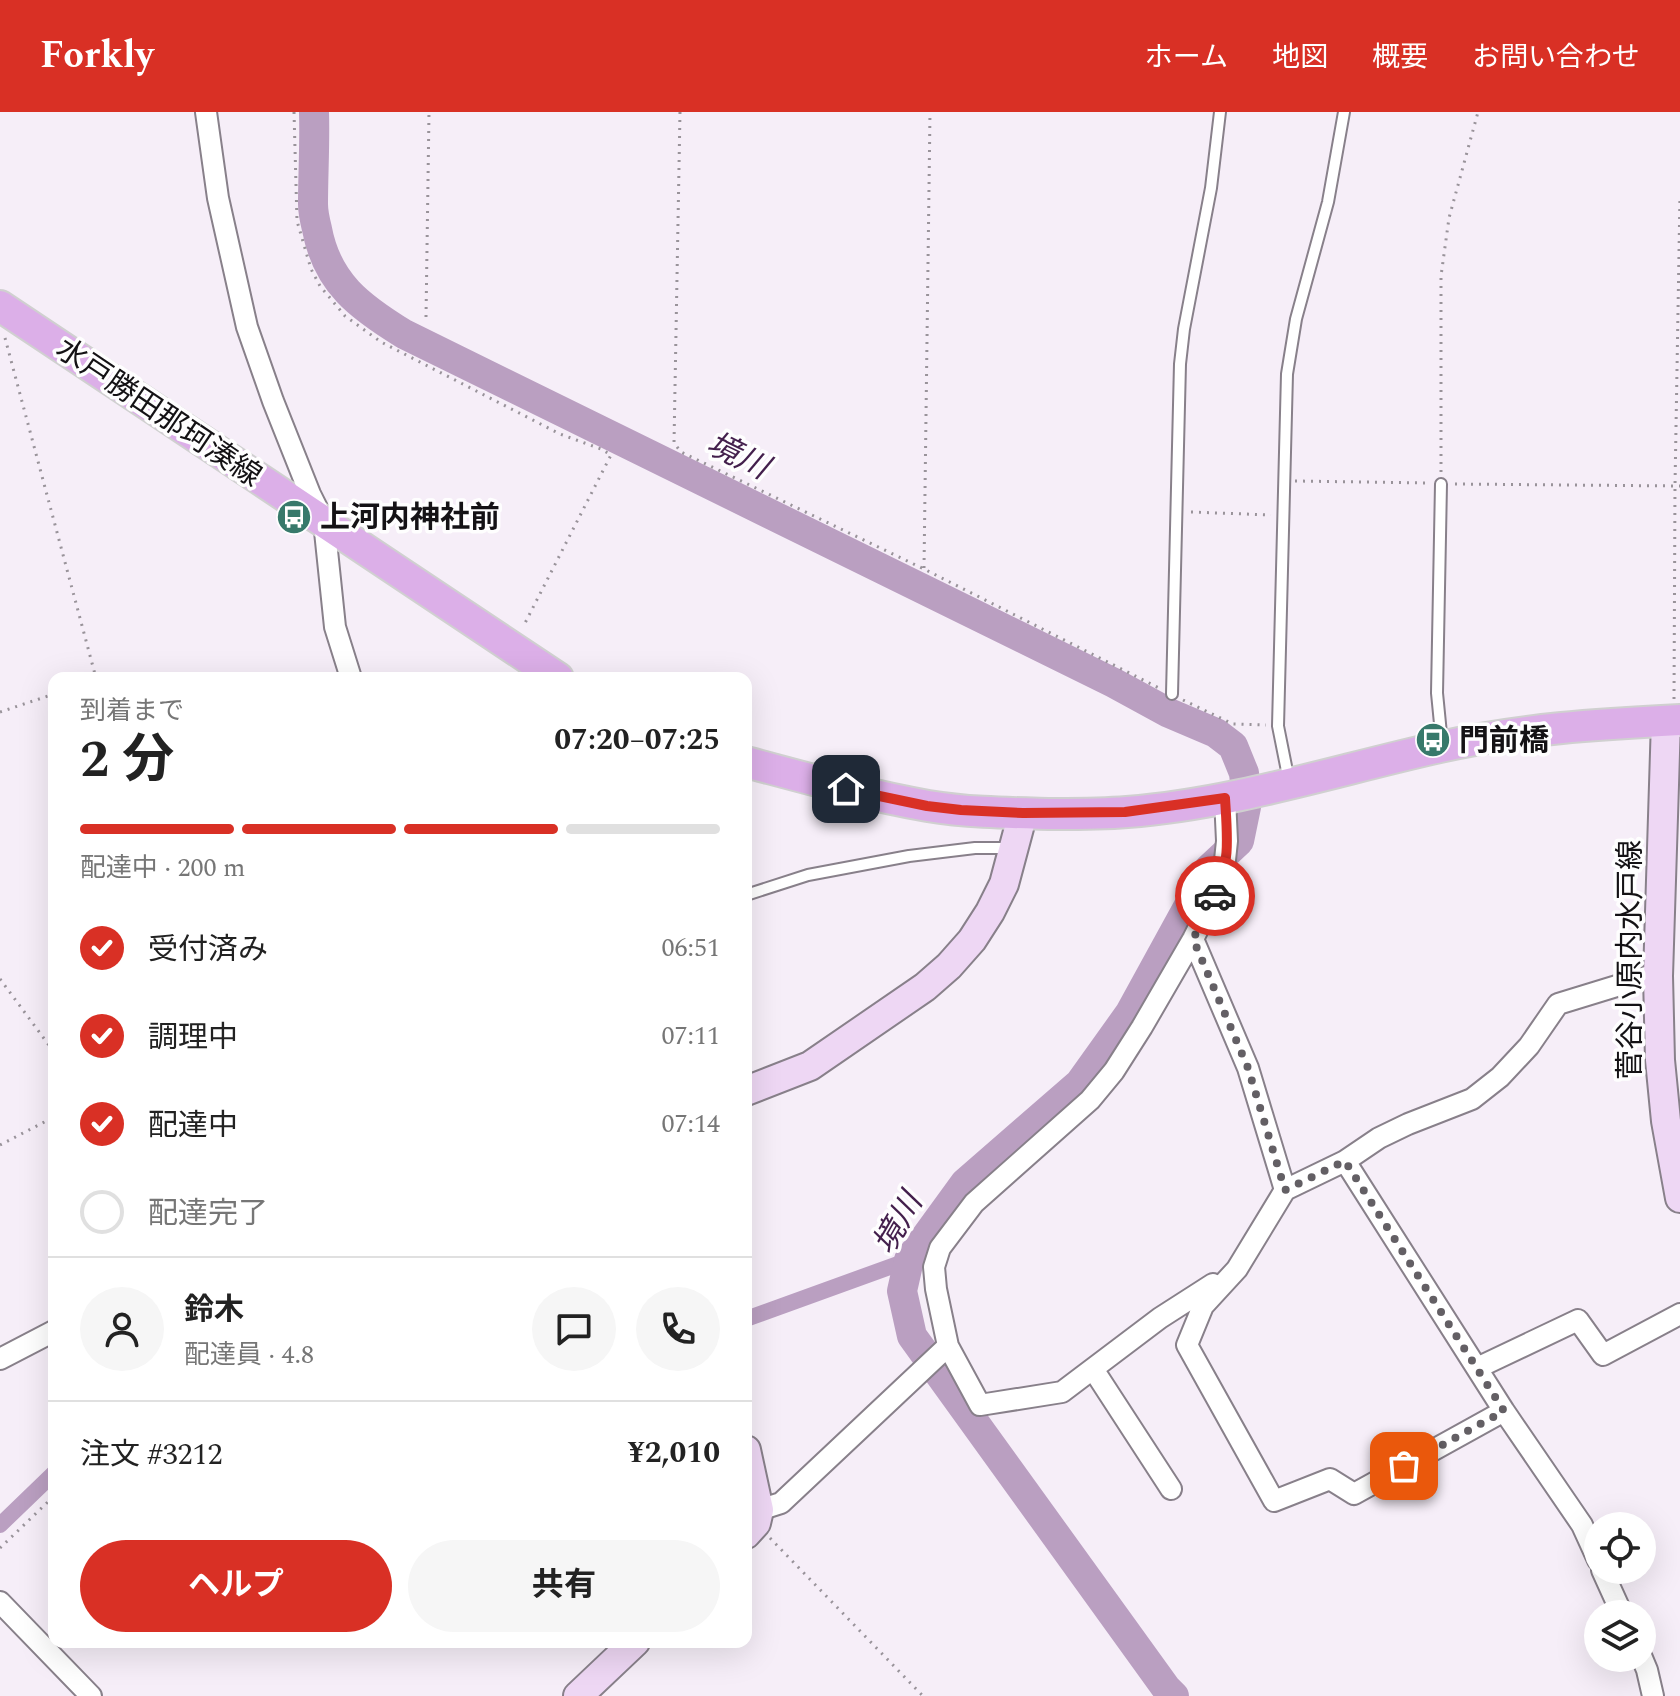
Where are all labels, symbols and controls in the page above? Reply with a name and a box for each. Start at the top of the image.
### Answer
text: Forkly [40,27,153,85]
text: ホーム [1145,36,1228,79]
text: 地図 [1272,36,1328,79]
text: 概要 [1372,36,1428,79]
text: お問い合わせ [1472,36,1640,79]
street label: 水戸勝田那珂湊線 [46,327,271,499]
water label: 境川 [698,420,780,494]
place label: 上河内神社前 [320,495,500,541]
bus stop icon: 上河内神社前 [275,498,313,536]
text: 到着まで [80,691,184,731]
text: 07:20–07:25 [554,717,720,763]
place label: 門前橋 [1459,718,1549,764]
text: 2 分 [80,721,174,800]
bus stop icon: 門前橋 [1414,721,1452,759]
pin [812,755,880,823]
icon: home [824,767,868,811]
street label: 菅谷小原内水戸線 [1608,840,1654,1080]
text: 配達中 · 200 m [80,848,245,888]
courier [1175,856,1255,936]
icon: car [1193,874,1237,918]
icon: check [80,926,124,970]
text: 受付済み [148,927,268,973]
text: 06:51 [661,928,720,968]
icon: check [80,1014,124,1058]
text: 調理中 [148,1015,238,1061]
text: 07:11 [661,1016,720,1056]
icon: check [80,1102,124,1146]
text: 配達中 [148,1103,238,1149]
text: 07:14 [661,1104,720,1144]
water label: 境川 [861,1181,937,1264]
text: 配達完了 [148,1191,268,1237]
button: person [80,1287,164,1371]
text: 鈴木 [184,1287,244,1333]
button: chat [532,1287,616,1371]
button: phone [636,1287,720,1371]
text: 配達員 · 4.8 [184,1335,314,1375]
text: ¥2,010 [628,1430,720,1476]
text: 注文 #3212 [80,1432,223,1478]
pin [1370,1432,1438,1500]
icon: bag [1382,1444,1426,1488]
map controls [1584,1512,1656,1672]
button: locate [1584,1512,1656,1584]
button: ヘルプ [80,1540,392,1632]
button: 共有 [408,1540,720,1632]
button: layers [1584,1600,1656,1672]

